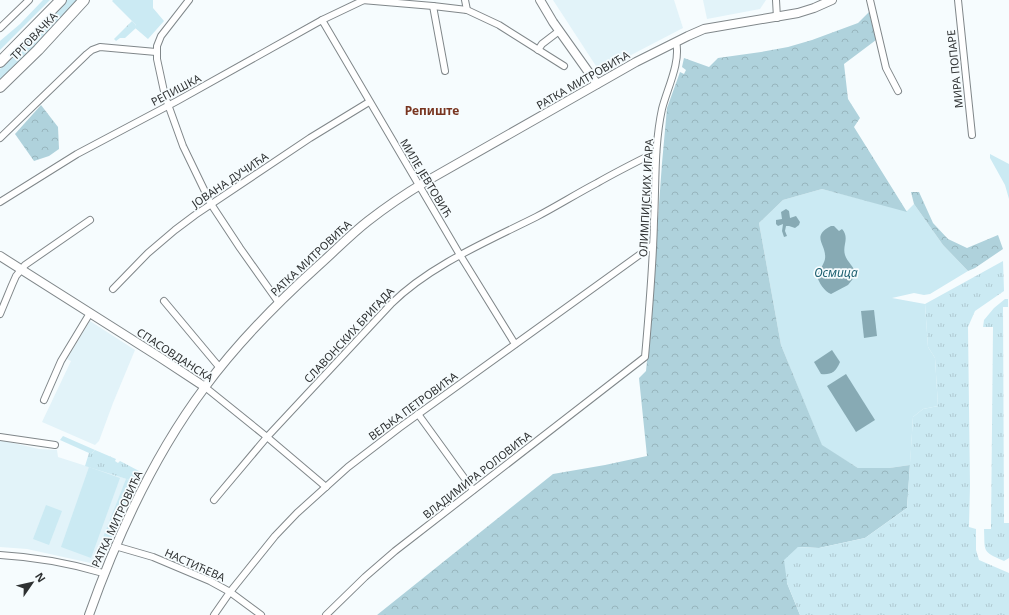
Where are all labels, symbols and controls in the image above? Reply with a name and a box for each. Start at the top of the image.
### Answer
street label: ТРГОВАЧКА [7,8,61,63]
street label: МИРА ПОПАРЕ [943,29,966,109]
street label: РАТКА МИТРОВИЋА [534,46,633,112]
street label: РЕПИШКА [148,70,204,109]
district label: Репиште [405,102,459,119]
street label: МИЛЕ ЈЕВТОВИЋ [397,136,456,220]
street label: ОЛИМПИЈСКИХ ИГАРА [635,137,656,258]
street label: ЈОВАНА ДУЧИЋА [188,148,272,211]
street label: РАТКА МИТРОВИЋА [267,216,355,299]
water label: Осмица [814,264,858,281]
street label: СЛАВОНСКИХ БРИГАДА [300,283,398,386]
street label: СПАСОВДАНСКА [134,324,217,385]
street label: ВЕЉКА ПЕТРОВИЋА [365,368,461,443]
street label: ВЛАДИМИРА РОЛОВИЋА [419,427,535,522]
street label: РАТКА МИТРОВИЋА [88,467,146,570]
street label: НАСТИЋЕВА [163,545,229,585]
north arrow [12,563,52,603]
text: N [32,569,49,585]

